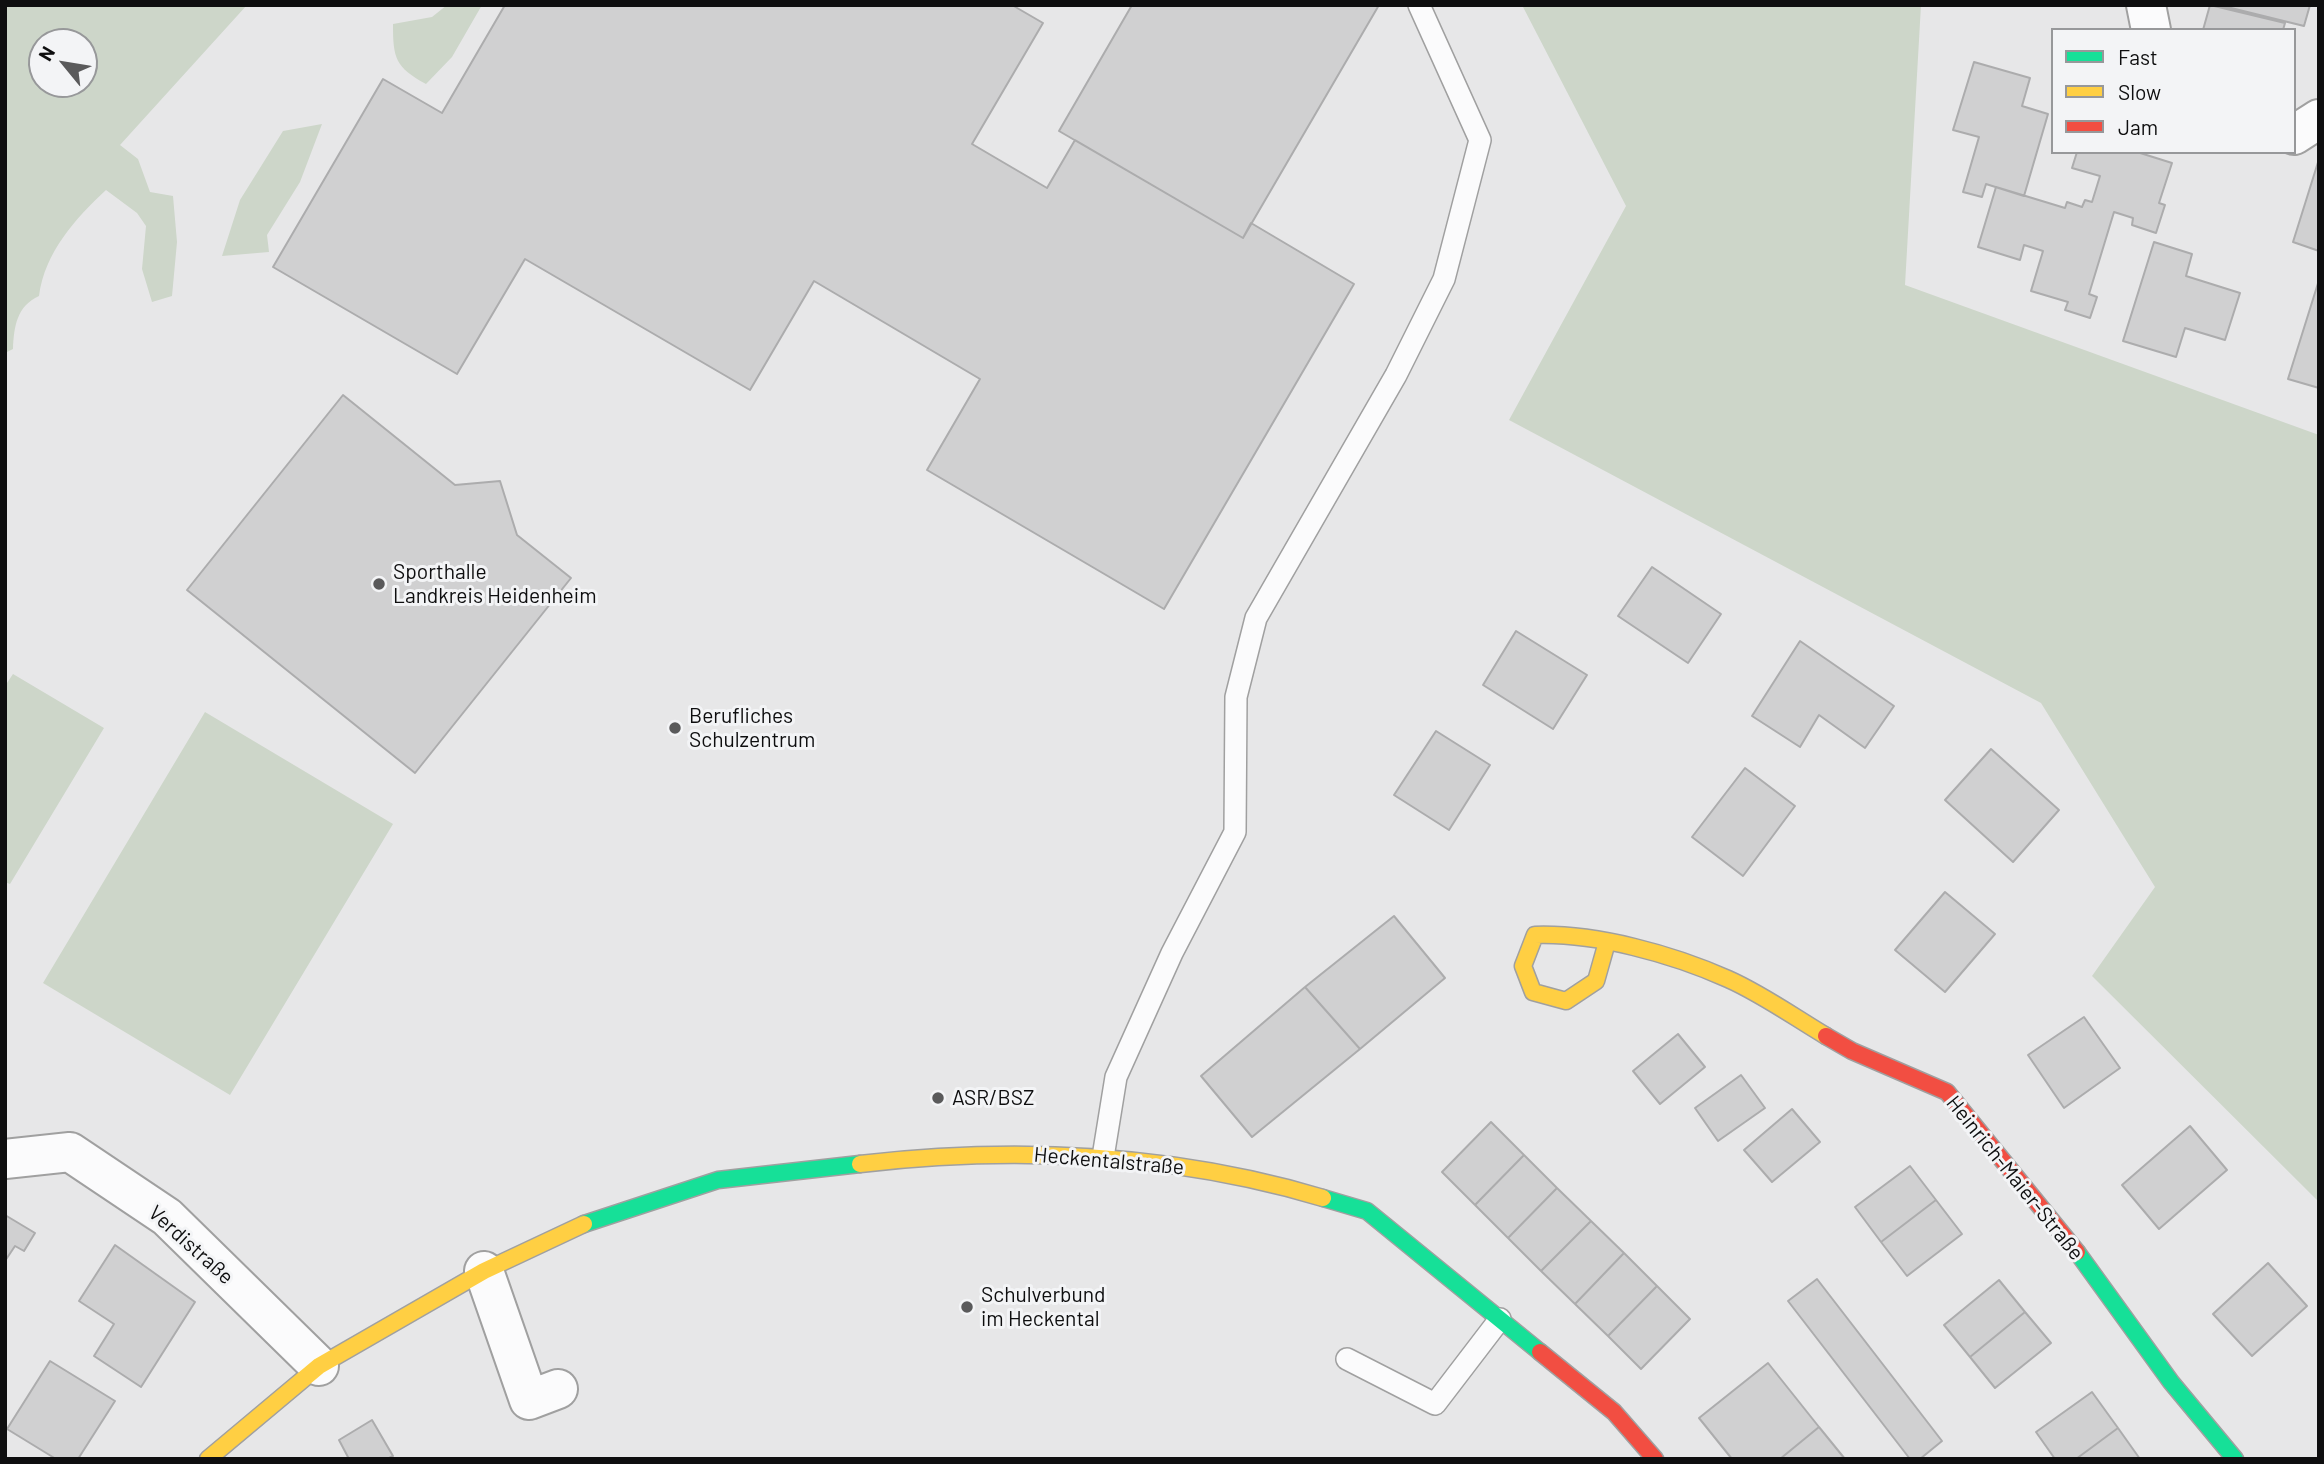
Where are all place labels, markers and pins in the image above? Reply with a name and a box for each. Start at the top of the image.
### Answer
place label: Sporthalle Landkreis Heidenheim [393,559,597,609]
marker: Sporthalle Landkreis Heidenheim [371,576,387,592]
place label: Berufliches Schulzentrum [689,703,815,753]
marker: Berufliches Schulzentrum [667,720,683,736]
place label: ASR/BSZ [952,1085,1034,1111]
marker: ASR/BSZ [930,1090,946,1106]
place label: Schulverbund im Heckental [981,1282,1105,1332]
marker: Schulverbund im Heckental [959,1299,975,1315]

